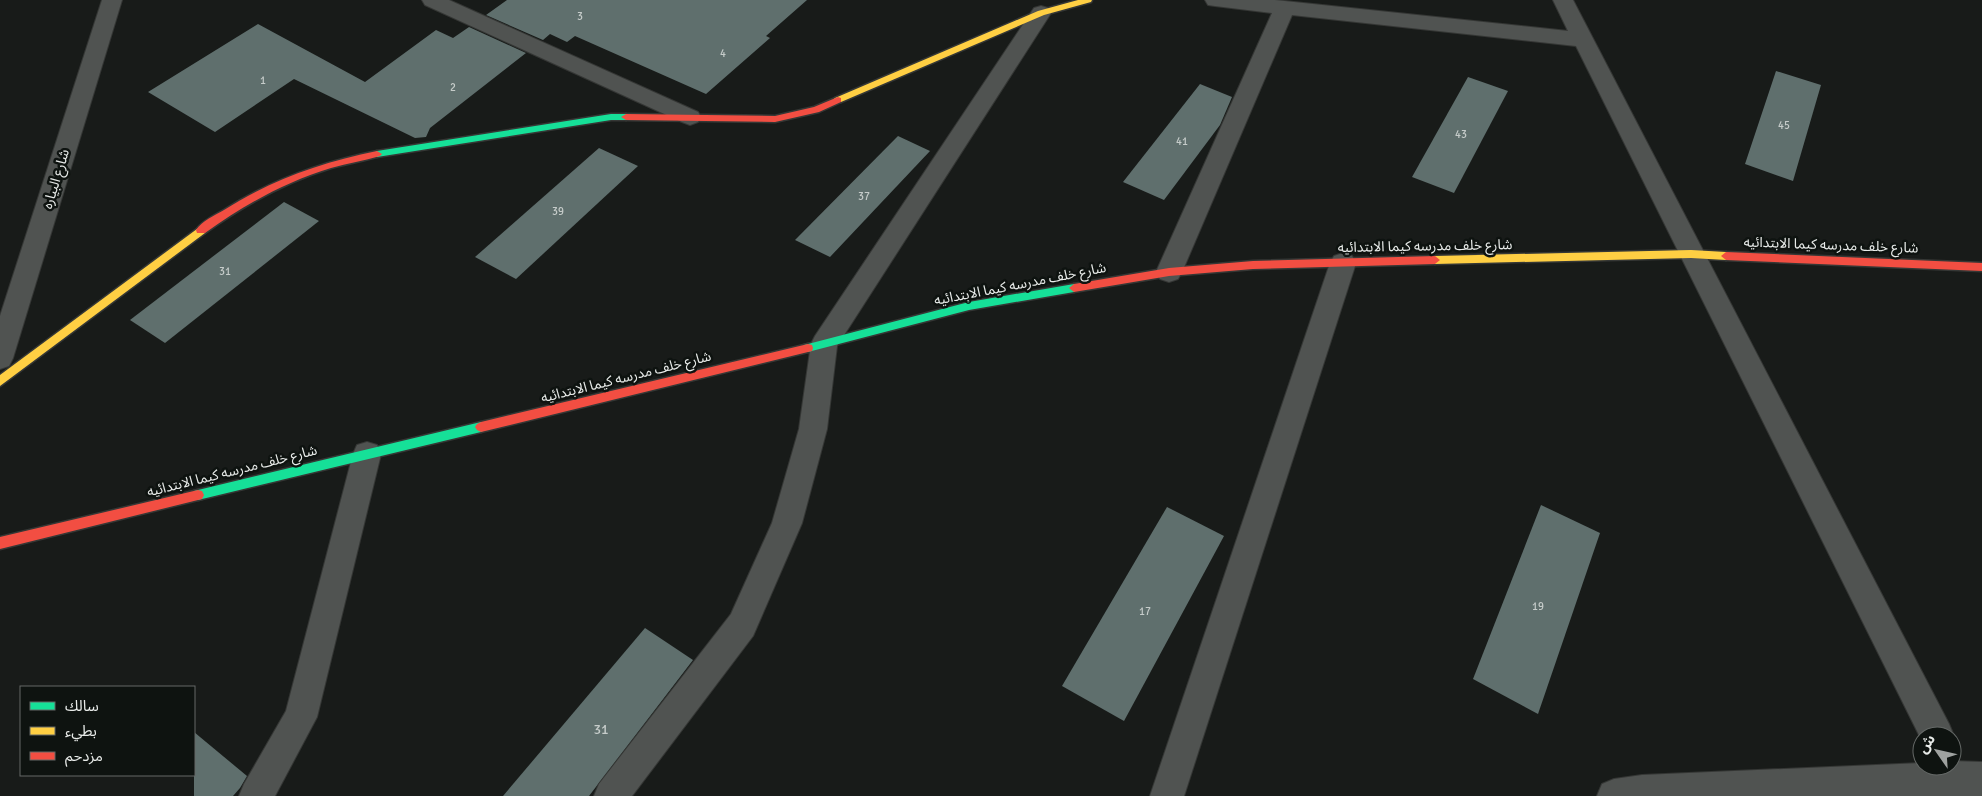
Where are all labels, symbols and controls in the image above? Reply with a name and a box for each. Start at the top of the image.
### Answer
house number: 3 [577,10,583,23]
house number: 4 [720,47,726,60]
house number: 1 [260,74,266,87]
house number: 2 [450,81,456,94]
house number: 45 [1778,119,1790,132]
house number: 43 [1455,128,1467,141]
house number: 41 [1176,135,1188,148]
street label: شارع البياره [39,147,75,212]
house number: 37 [858,190,870,203]
house number: 39 [552,205,564,218]
street label: شارع خلف مدرسه كيما الابتدائيه [1743,233,1919,259]
street label: شارع خلف مدرسه كيما الابتدائيه [1337,236,1513,258]
street label: شارع خلف مدرسه كيما الابتدائيه [933,259,1108,311]
house number: 31 [219,265,231,278]
street label: شارع خلف مدرسه كيما الابتدائيه [539,348,713,408]
street label: شارع خلف مدرسه كيما الابتدائيه [145,442,319,502]
house number: 19 [1532,600,1544,613]
house number: 17 [1139,605,1151,618]
legend [20,686,195,776]
text: سالك [65,697,99,715]
house number: 31 [593,721,609,738]
text: بطيء [65,722,97,742]
north arrow [1912,726,1962,776]
text: ش [1914,731,1939,757]
text: مزدحم [65,747,103,767]

